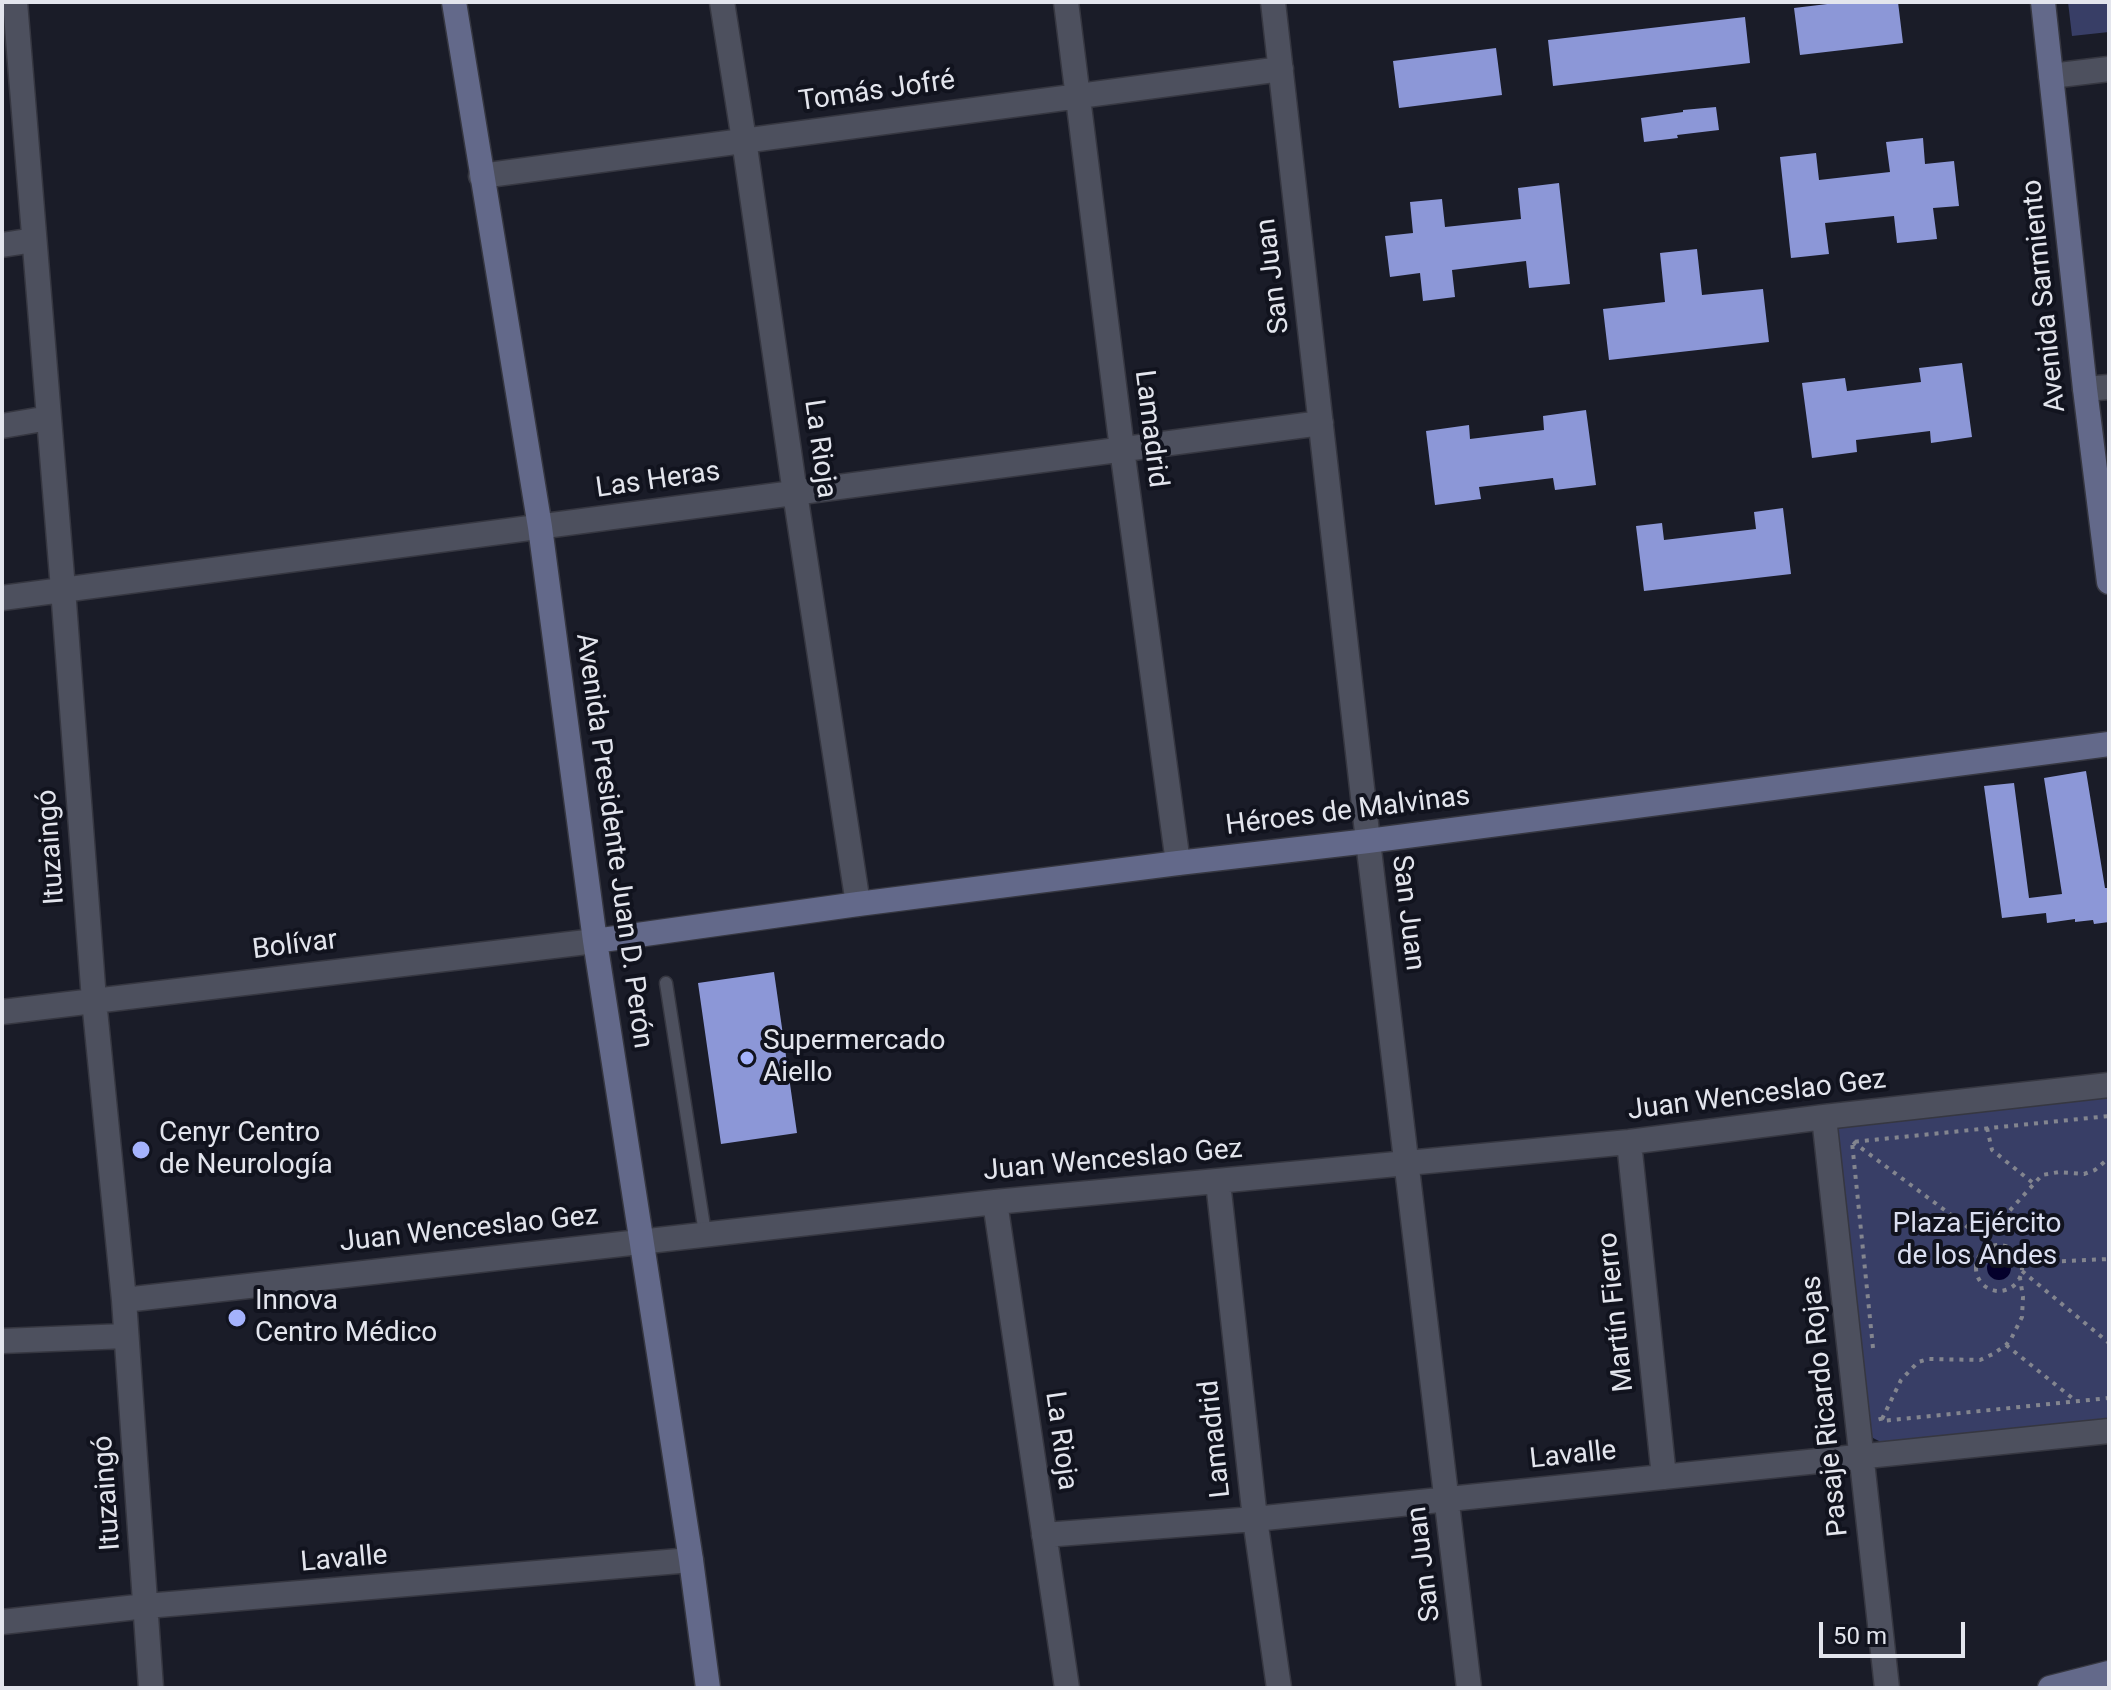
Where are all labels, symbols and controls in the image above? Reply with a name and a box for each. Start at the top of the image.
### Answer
street label: Tomás Jofré [797,64,957,120]
street label: Avenida Sarmiento [2016,178,2074,414]
street label: San Juan [1250,216,1298,336]
street label: Lamadrid [1126,368,1174,490]
street label: La Rioja [795,398,843,500]
street label: Las Heras [594,456,722,506]
street label: Avenida Presidente Juan D. Perón [567,631,659,1051]
street label: Héroes de Malvinas [1224,780,1472,844]
street label: Ituzaingó [31,788,73,906]
street label: San Juan [1383,853,1431,973]
street label: Bolívar [251,924,339,968]
place label: Supermercado Aiello [763,1025,945,1091]
marker: Supermercado Aiello [738,1049,756,1067]
street label: Juan Wenceslao Gez [1626,1063,1888,1129]
place label: Cenyr Centro de Neurología [159,1117,333,1183]
street label: Juan Wenceslao Gez [982,1133,1244,1189]
marker: Cenyr Centro de Neurología [130,1139,152,1161]
street label: Juan Wenceslao Gez [338,1200,600,1260]
park label: Plaza Ejército de los Andes [1893,1208,2061,1274]
street label: Martín Fierro [1592,1231,1642,1393]
street label: Pasaje Ricardo Rojas [1796,1274,1856,1538]
place label: Innova Centro Médico [255,1285,437,1351]
marker: Innova Centro Médico [226,1307,248,1329]
street label: Lamadrid [1193,1379,1239,1499]
street label: La Rioja [1036,1390,1084,1492]
street label: Ituzaingó [87,1434,129,1552]
street label: Lavalle [1528,1435,1618,1477]
street label: San Juan [1401,1504,1449,1624]
street label: Lavalle [299,1539,389,1581]
scale bar [1823,1606,1969,1656]
text: 50 m [1833,1622,1887,1650]

